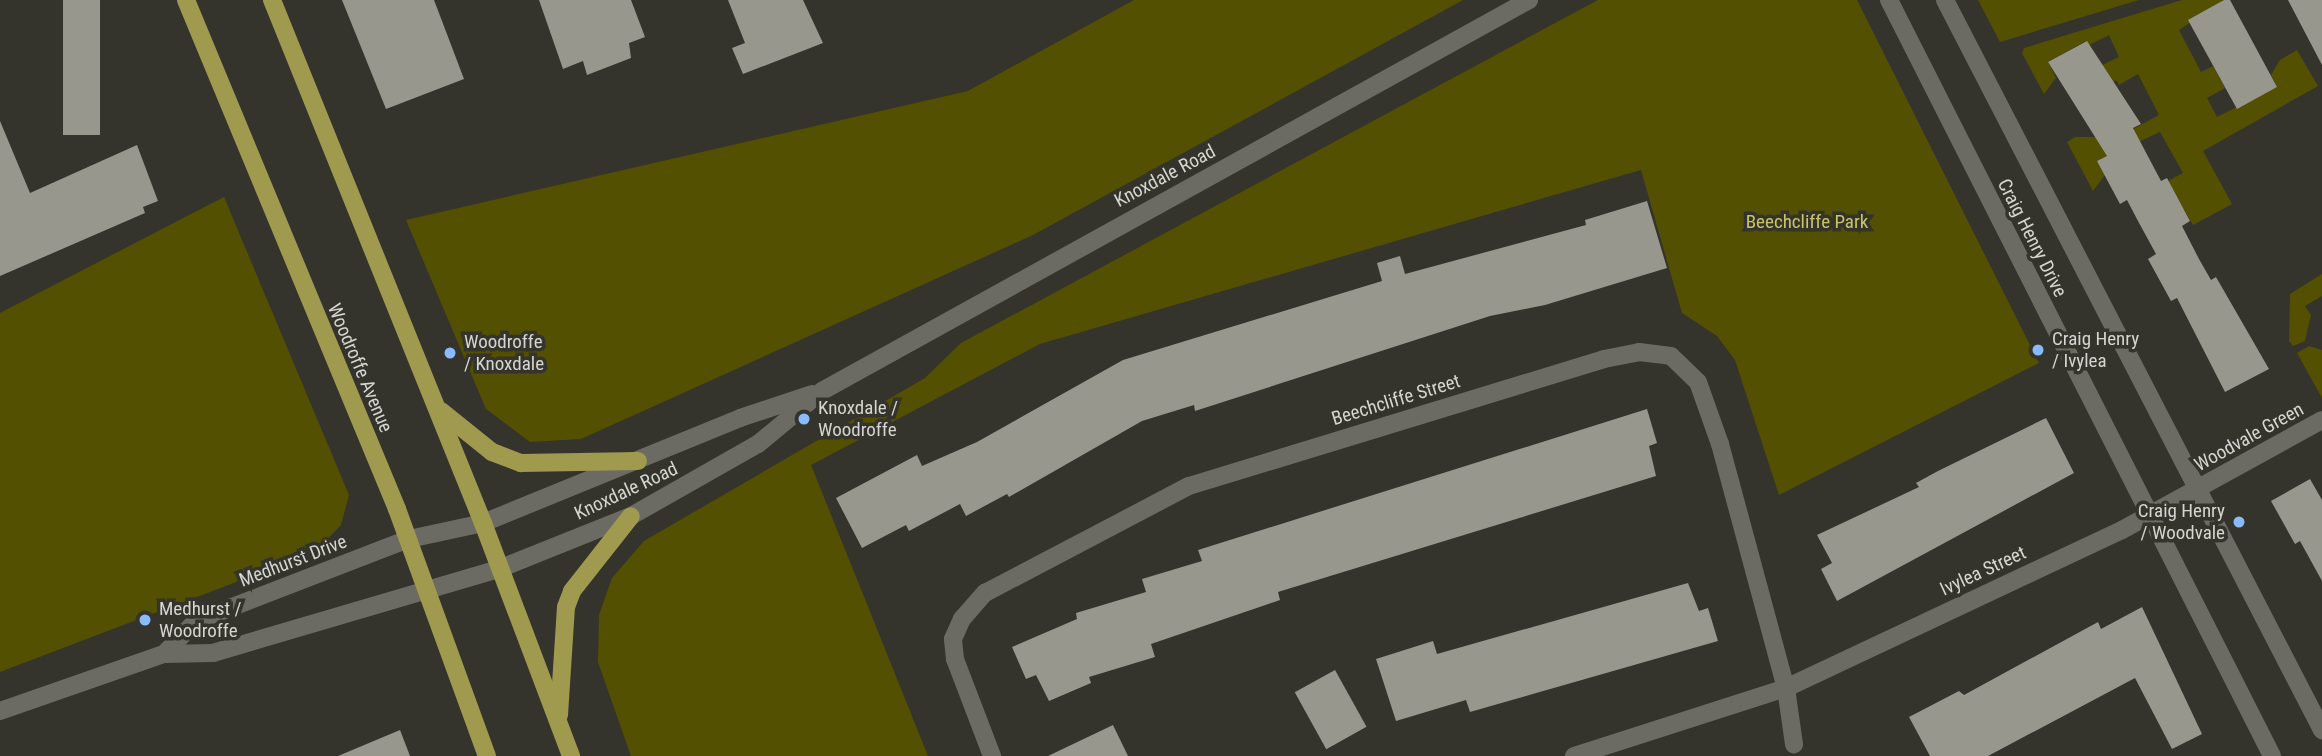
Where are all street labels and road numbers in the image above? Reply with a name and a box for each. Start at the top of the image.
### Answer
street label: Knoxdale Road [1111,140,1219,212]
street label: Craig Henry Drive [1992,175,2072,301]
street label: Woodroffe Avenue [323,300,397,436]
street label: Beechcliffe Street [1329,370,1463,430]
street label: Woodvale Green [2190,398,2308,476]
street label: Knoxdale Road [571,457,681,525]
street label: Medhurst Drive [236,530,350,592]
street label: Ivylea Street [1936,541,2030,601]

